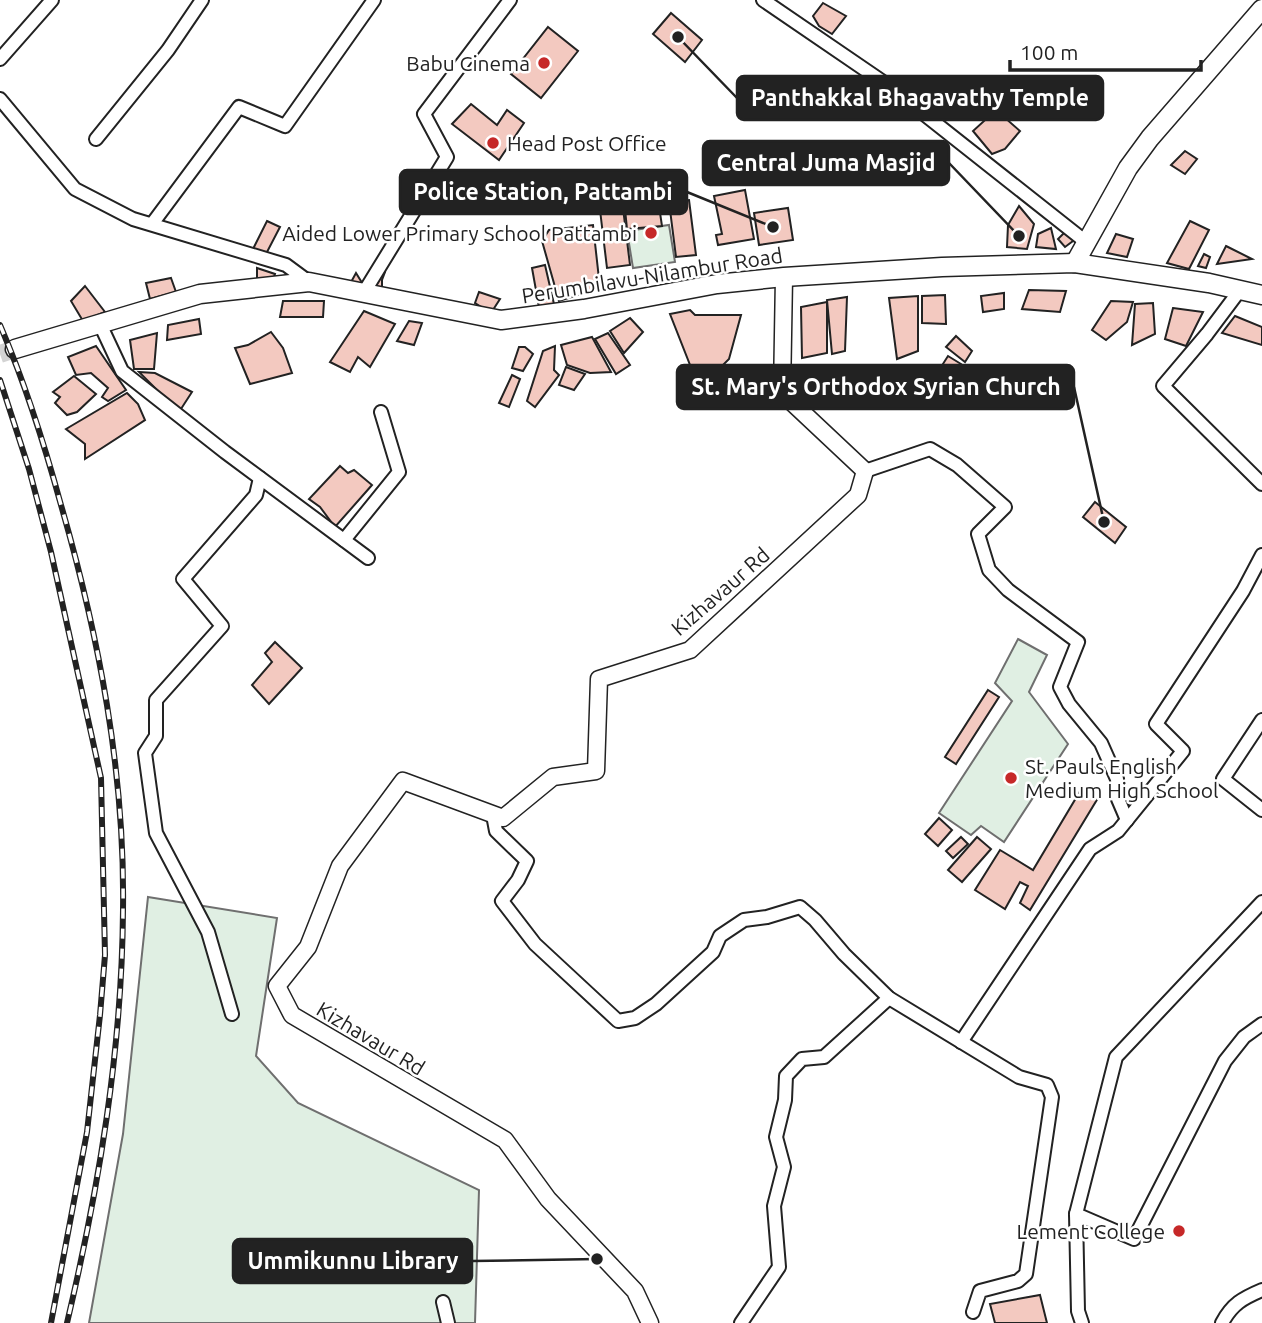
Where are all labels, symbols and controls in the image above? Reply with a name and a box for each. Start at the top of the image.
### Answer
scale bar [1010,28,1201,72]
text: 100 m [1020,40,1078,64]
place label: Babu Cinema [406,51,530,75]
marker: Babu Cinema [536,55,552,71]
callout: Panthakkal Bhagavathy Temple [737,76,1103,120]
text: Panthakkal Bhagavathy Temple [751,85,1089,110]
place label: Head Post Office [507,131,667,155]
marker: Head Post Office [485,135,501,151]
callout: Central Juma Masjid [703,141,949,185]
text: Central Juma Masjid [717,150,935,175]
callout: Police Station, Pattambi [400,170,687,214]
text: Police Station, Pattambi [413,179,673,205]
place label: Aided Lower Primary School Pattambi [282,221,637,245]
marker: Aided Lower Primary School Pattambi [643,225,659,241]
street label: Perumbilavu-Nilambur Road [520,243,784,307]
callout: St. Mary's Orthodox Syrian Church [677,365,1074,409]
text: St. Mary's Orthodox Syrian Church [691,374,1061,399]
street label: Kizhavaur Rd [666,542,774,640]
place label: St. Pauls English Medium High School [1025,754,1219,802]
marker: St. Pauls English Medium High School [1003,770,1019,786]
street label: Kizhavaur Rd [313,996,429,1080]
place label: Lement College [1017,1219,1165,1243]
marker: Lement College [1171,1223,1187,1239]
callout: Ummikunnu Library [233,1239,472,1283]
text: Ummikunnu Library [247,1248,459,1273]

